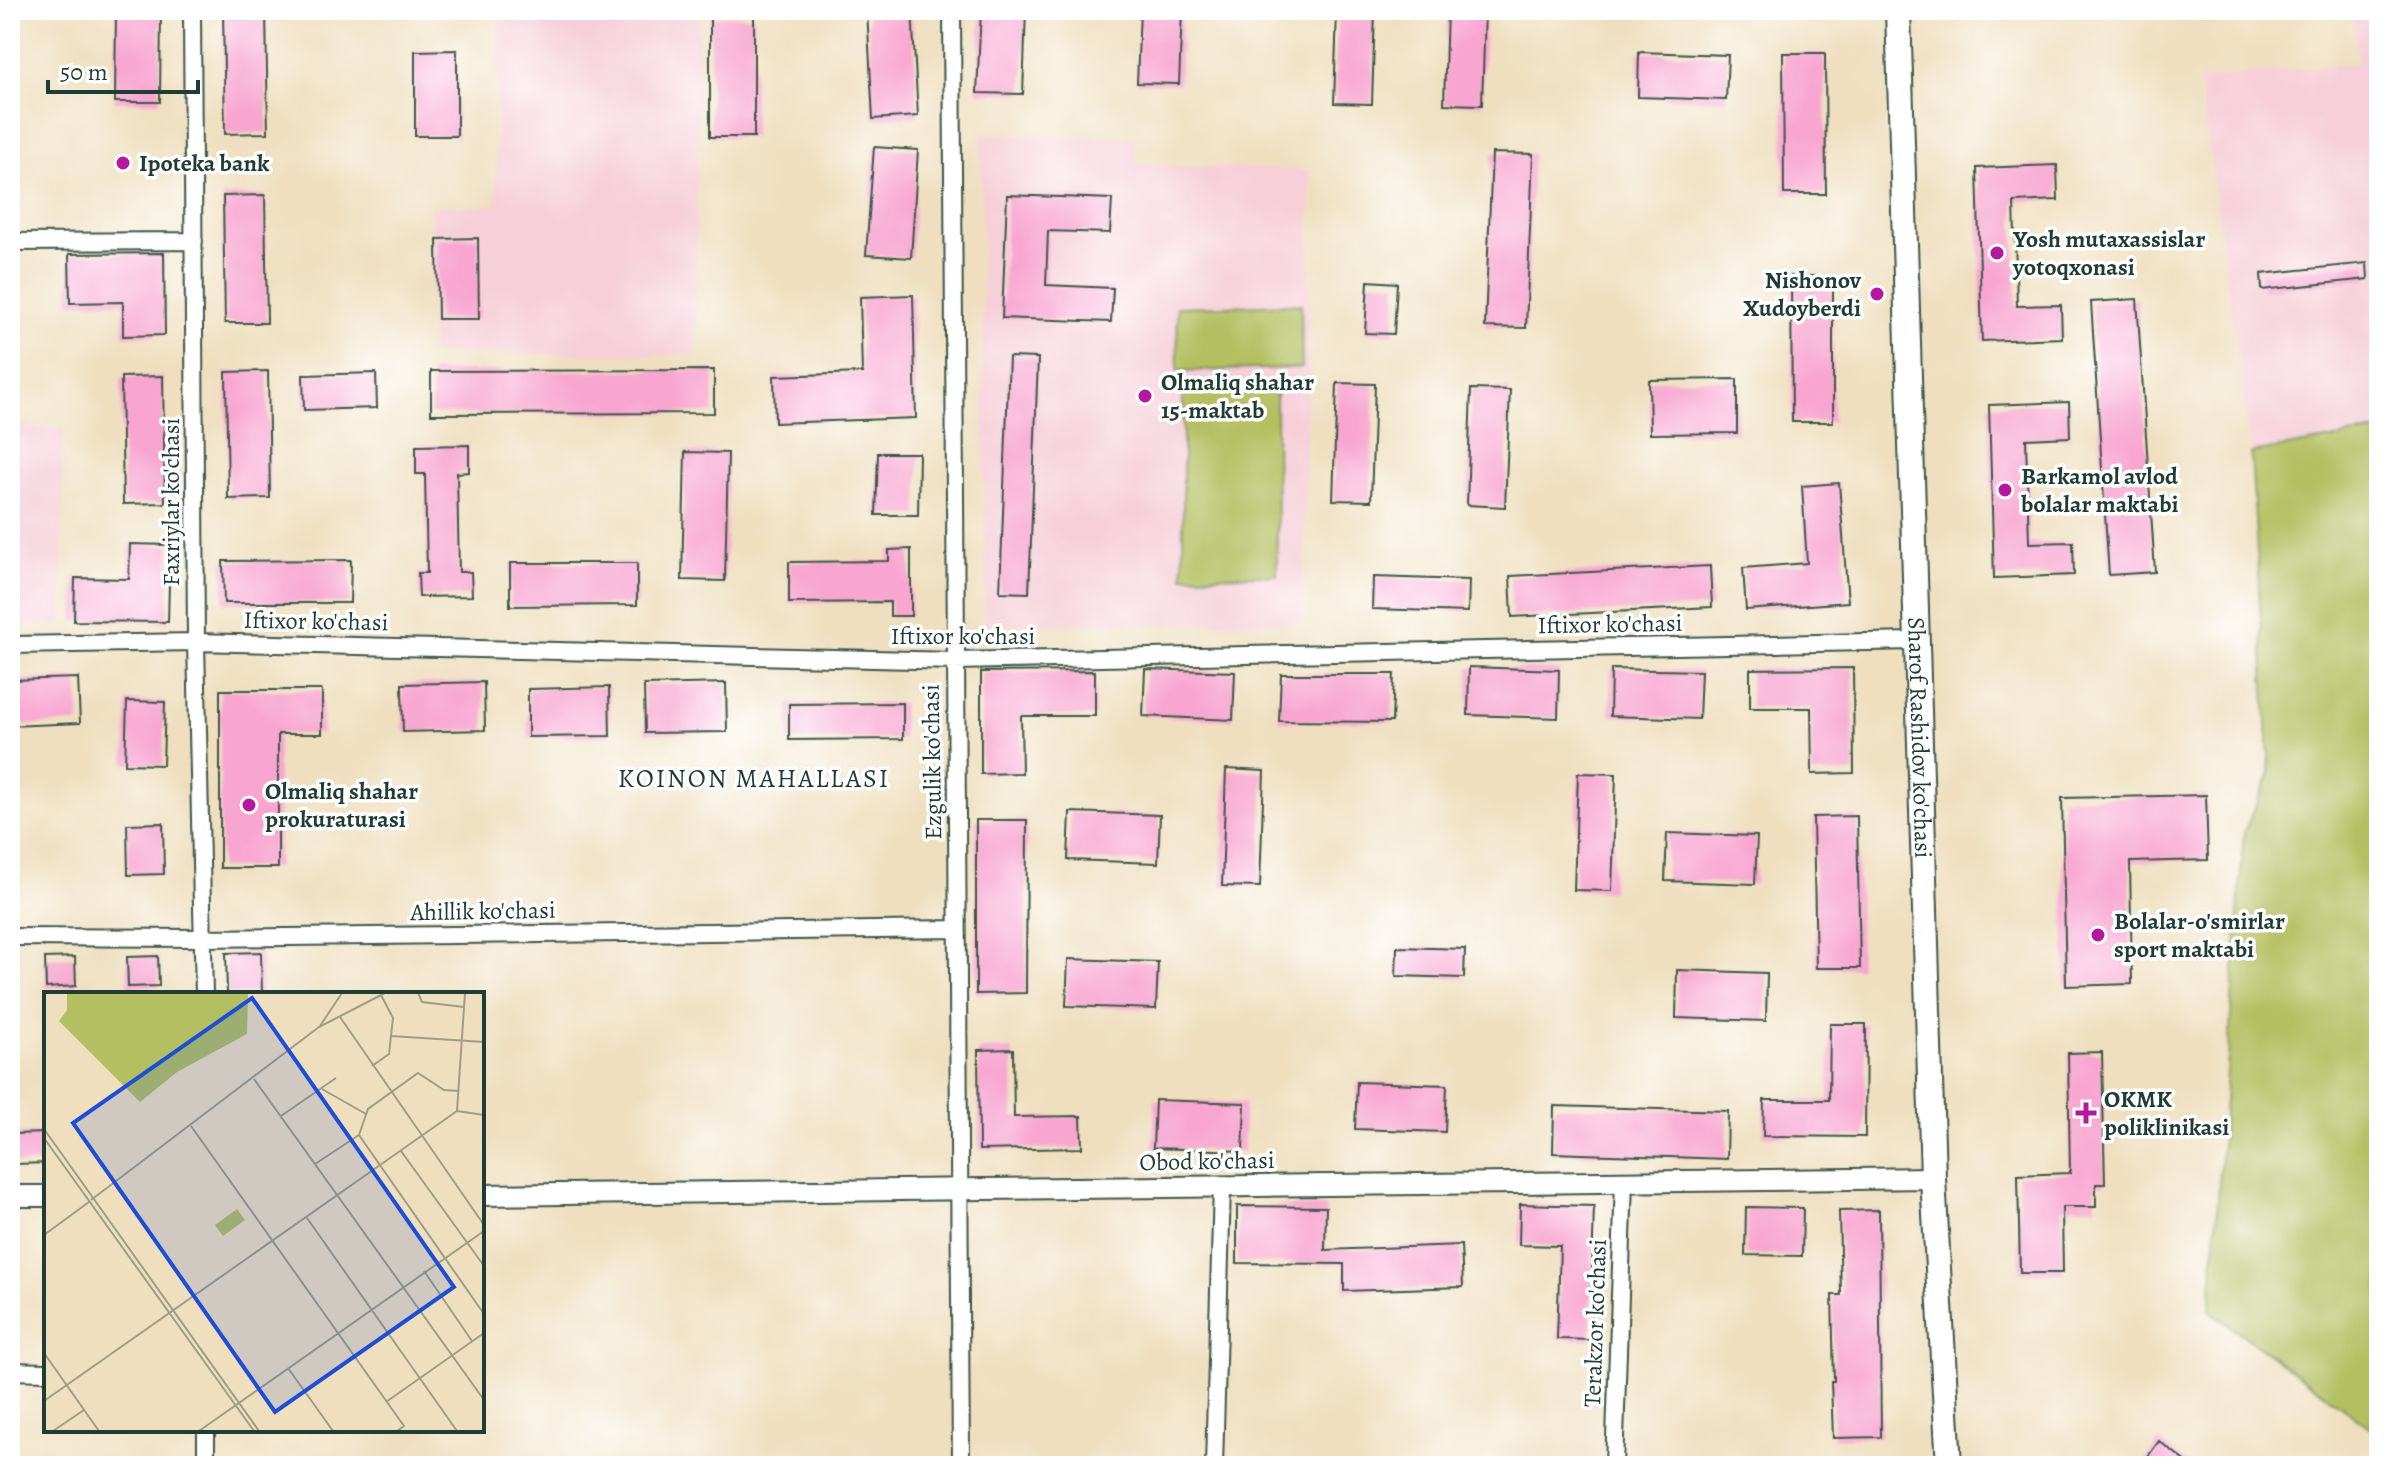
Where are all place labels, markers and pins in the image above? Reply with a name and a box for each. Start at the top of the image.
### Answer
place label: Ipoteka bank [139,147,270,179]
marker: Ipoteka bank [114,154,132,172]
place label: Yosh mutaxassislar yotoqxonasi [2012,223,2205,283]
marker: Yosh mutaxassislar yotoqxonasi [1988,244,2006,262]
place label: Nishonov Xudoyberdi [1743,264,1862,324]
marker: Nishonov Xudoyberdi [1868,285,1886,303]
place label: Olmaliq shahar 15-maktab [1161,366,1314,426]
marker: Olmaliq shahar 15-maktab [1136,387,1154,405]
place label: Barkamol avlod bolalar maktabi [2020,460,2179,520]
marker: Barkamol avlod bolalar maktabi [1996,481,2014,499]
place label: Olmaliq shahar prokuraturasi [265,775,418,835]
marker: Olmaliq shahar prokuraturasi [240,796,258,814]
place label: Bolalar-o'smirlar sport maktabi [2114,905,2285,965]
marker: Bolalar-o'smirlar sport maktabi [2089,926,2107,944]
place label: OKMK poliklinikasi [2104,1083,2229,1143]
marker: OKMK poliklinikasi [2075,1102,2097,1124]

